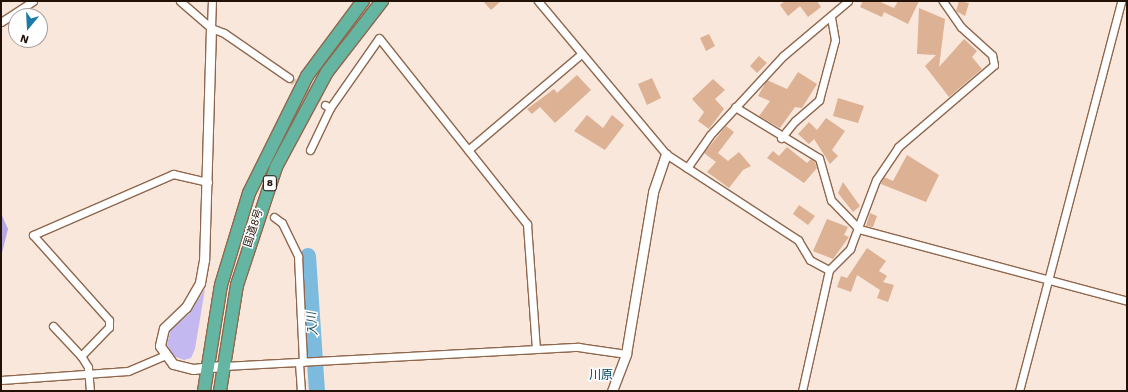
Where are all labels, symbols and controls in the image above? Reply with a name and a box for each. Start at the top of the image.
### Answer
north arrow [8,8,48,48]
text: N [19,31,30,46]
road number: 8 [262,175,278,191]
street label: 国道8号 [242,207,266,249]
water label: 入川 [305,312,321,336]
district label: 川原 [589,369,613,383]

